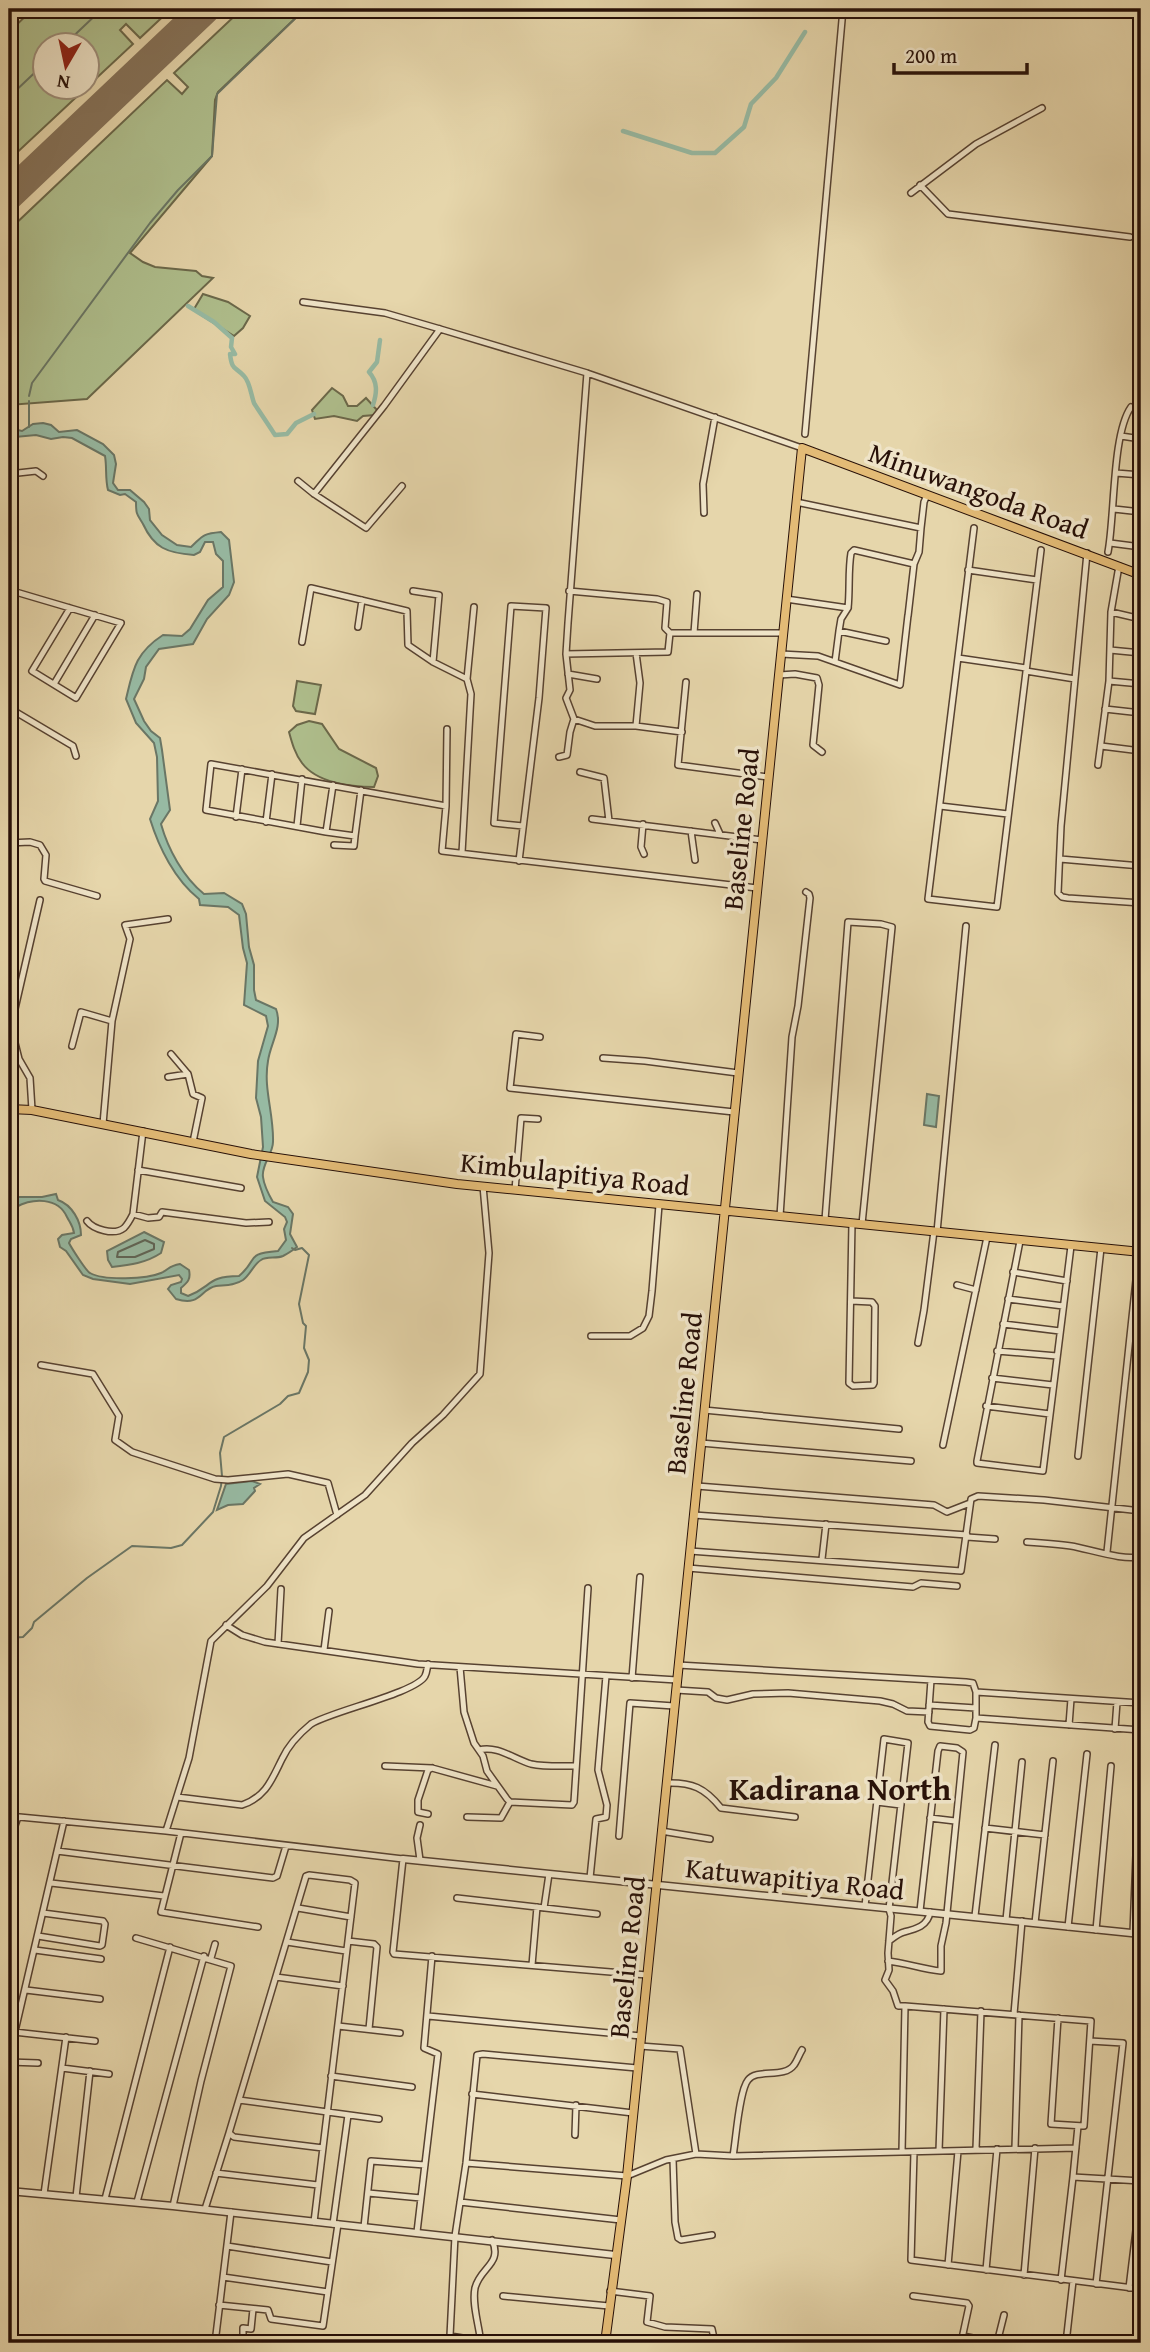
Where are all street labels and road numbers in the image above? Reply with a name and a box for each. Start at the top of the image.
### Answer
street label: Minuwangoda Road [863,431,1095,549]
street label: Baseline Road [711,746,769,912]
street label: Kimbulapitiya Road [458,1141,692,1205]
street label: Baseline Road [654,1310,712,1476]
street label: Katuwapitiya Road [684,1846,906,1910]
street label: Baseline Road [597,1874,655,2040]

